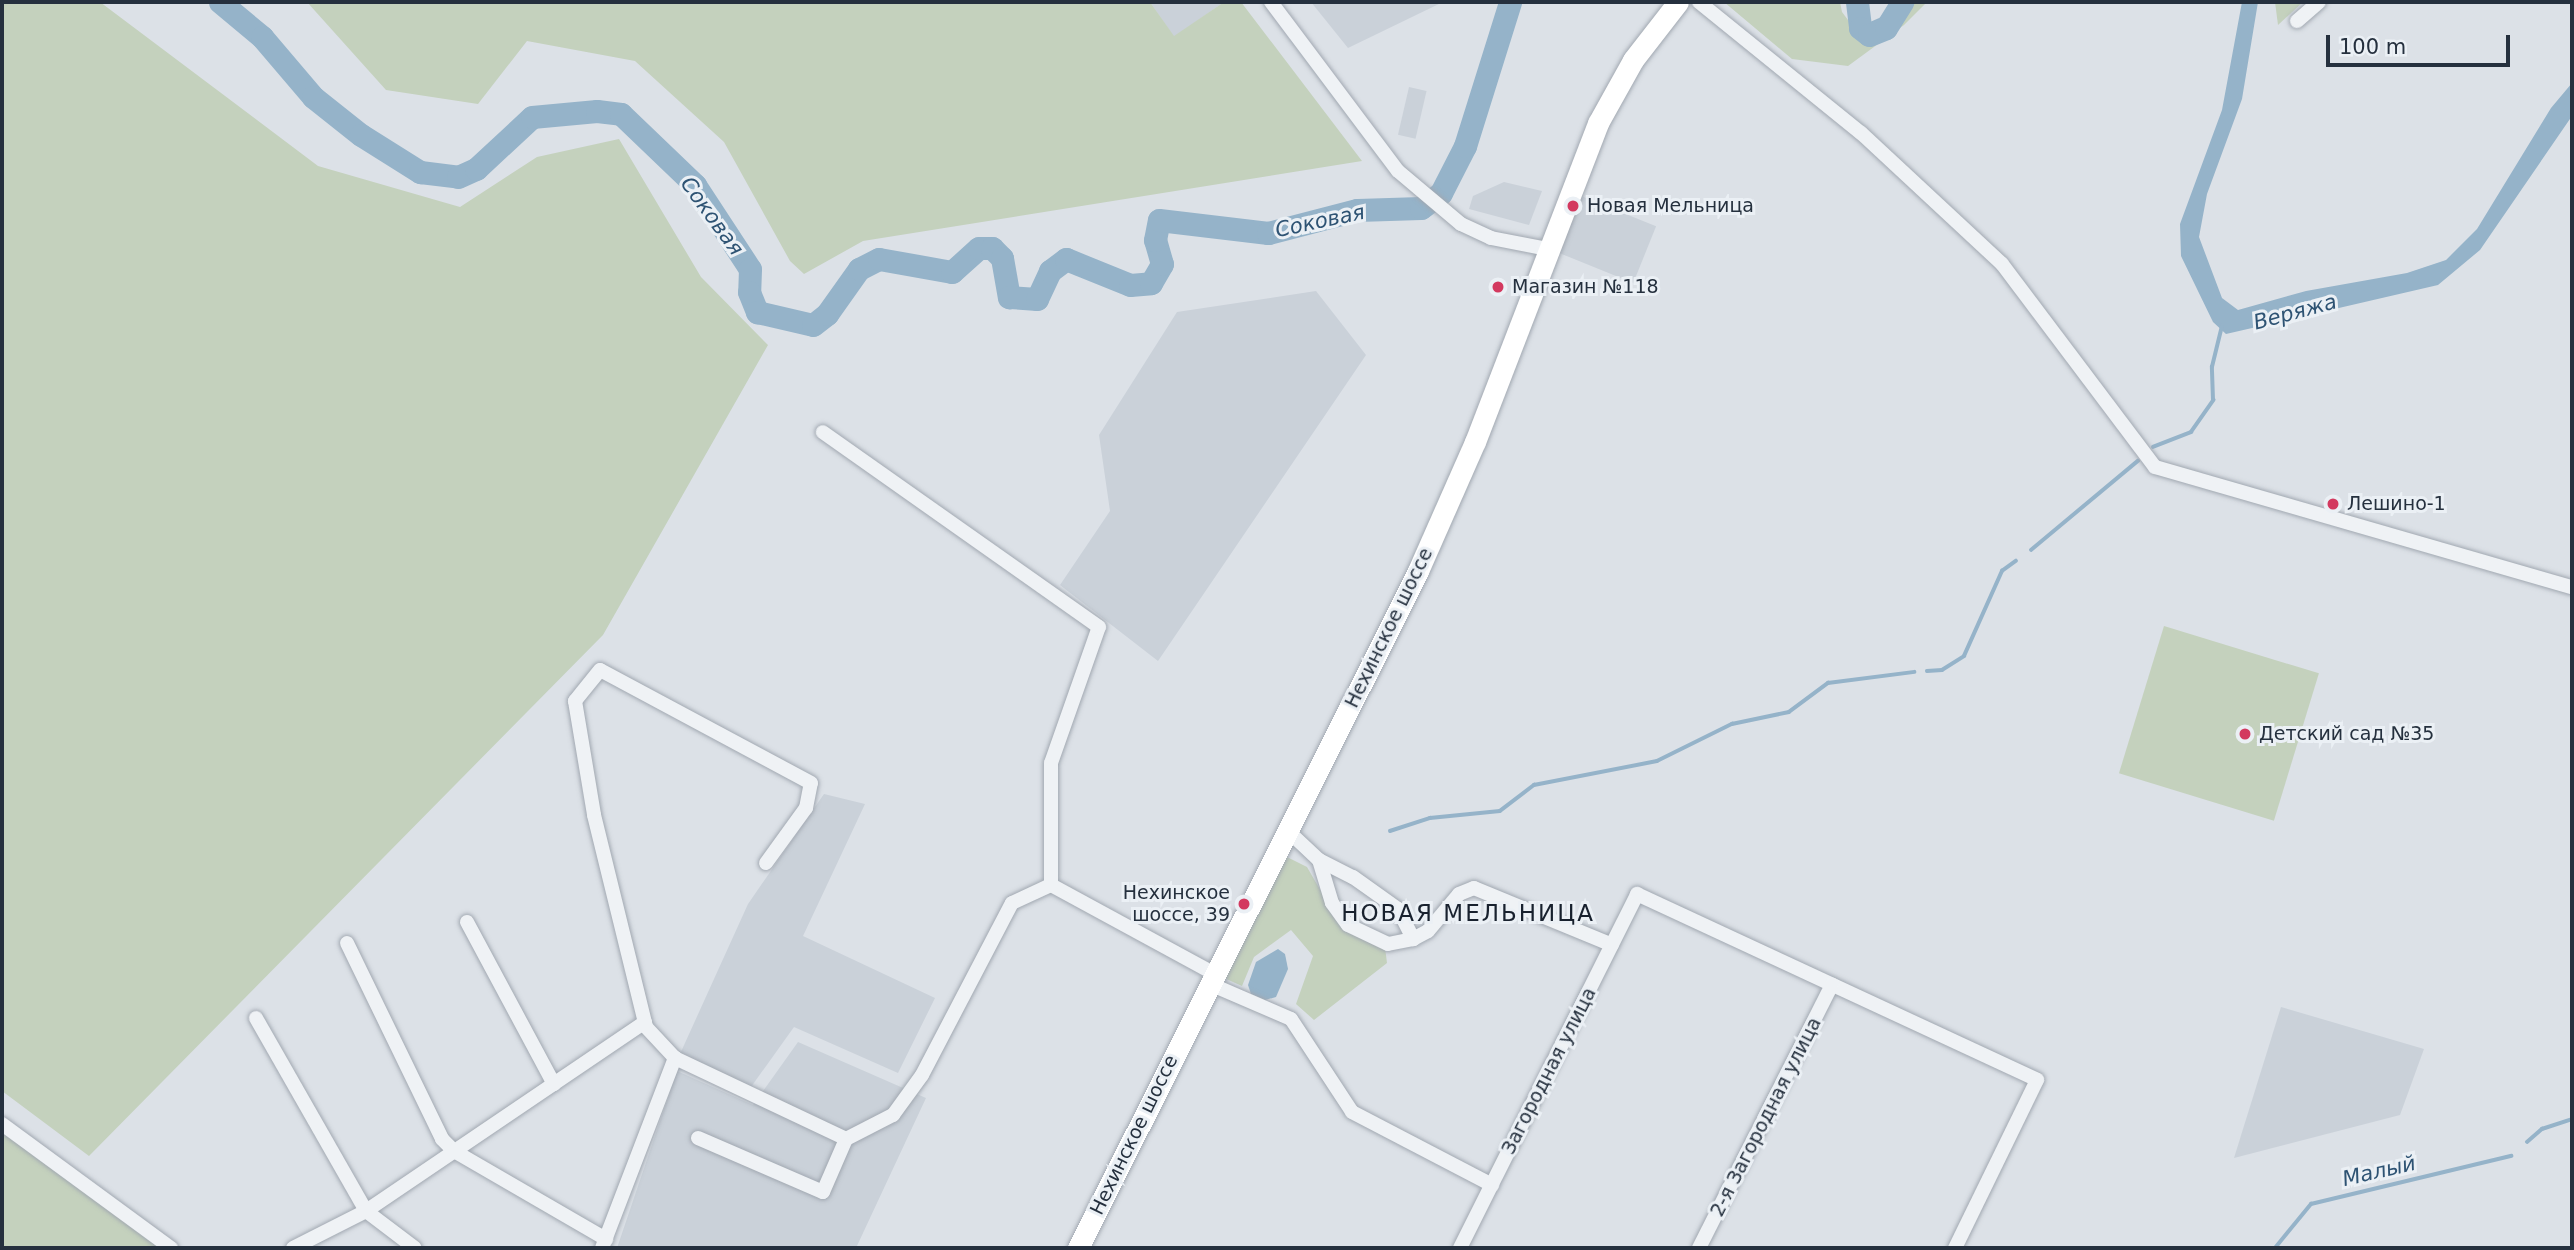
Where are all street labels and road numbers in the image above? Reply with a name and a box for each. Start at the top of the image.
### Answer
street label: Нехинское шоссе [1340,544,1438,712]
street label: Загородная улица [1497,984,1601,1158]
street label: 2-я Загородная улица [1706,1014,1826,1220]
street label: Нехинское шоссе [1085,1051,1183,1219]

